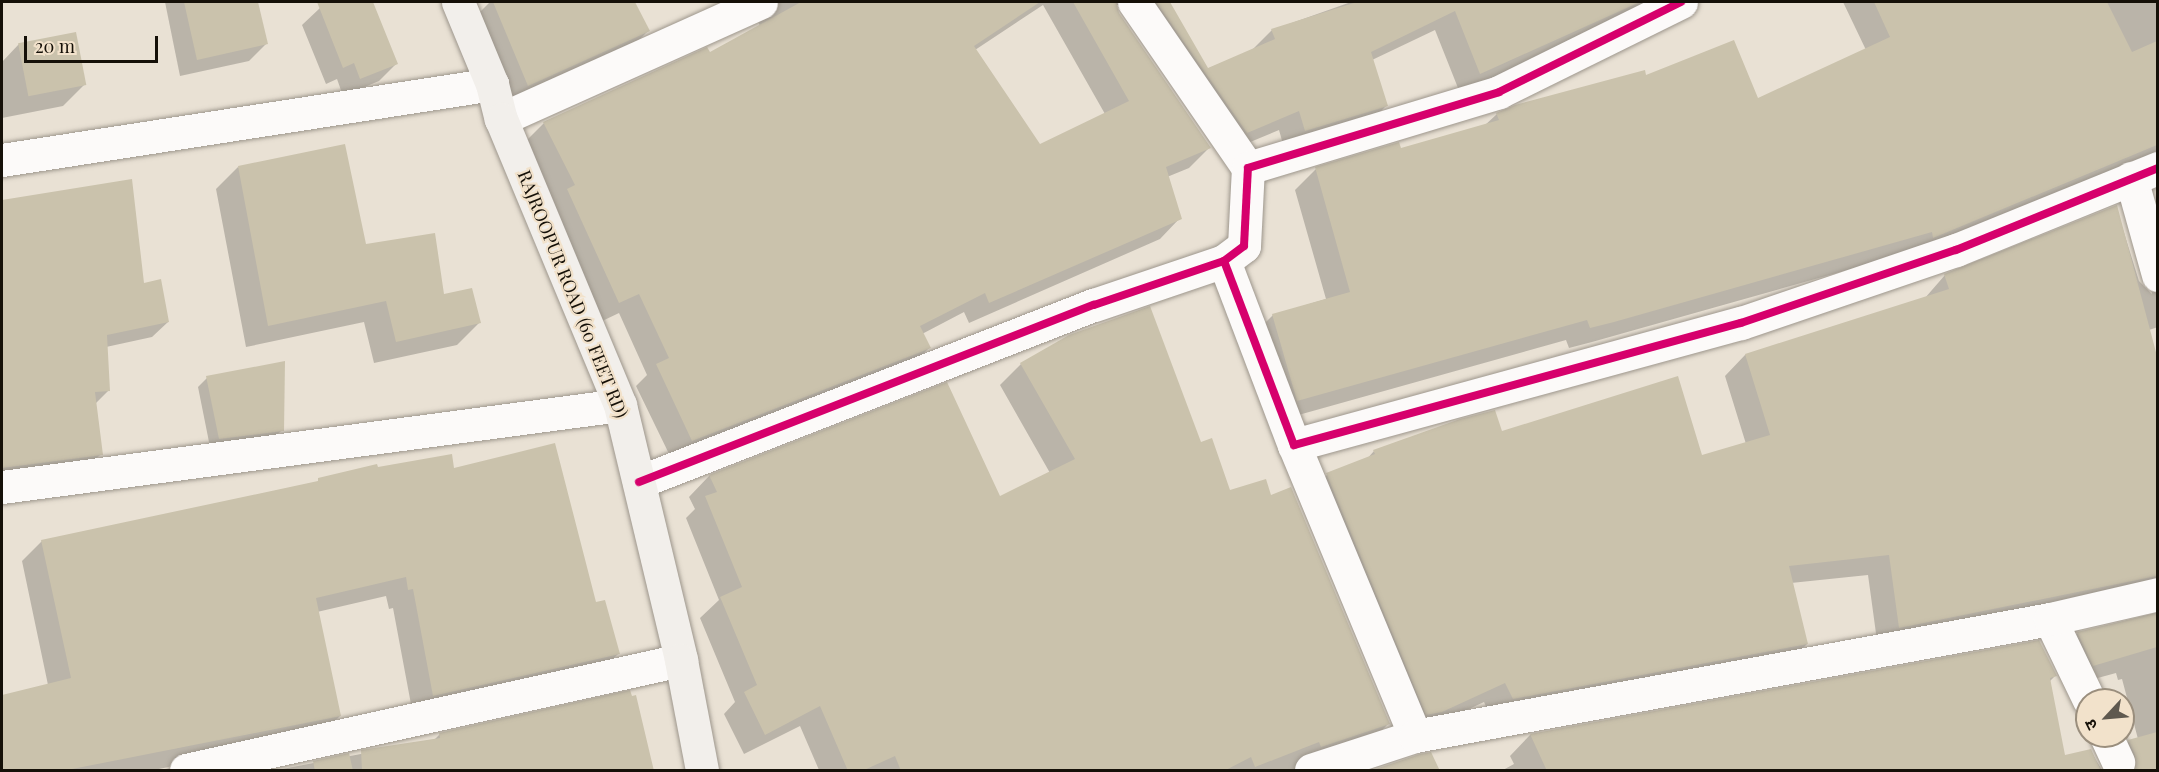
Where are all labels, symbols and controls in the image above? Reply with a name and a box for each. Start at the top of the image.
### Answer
scale bar [27,24,160,62]
text: 20 m [35,34,75,58]
street label: RAJROOPUR ROAD (60 FEET RD) [513,167,633,421]
north arrow [2075,688,2135,748]
text: उ [2079,716,2102,734]

